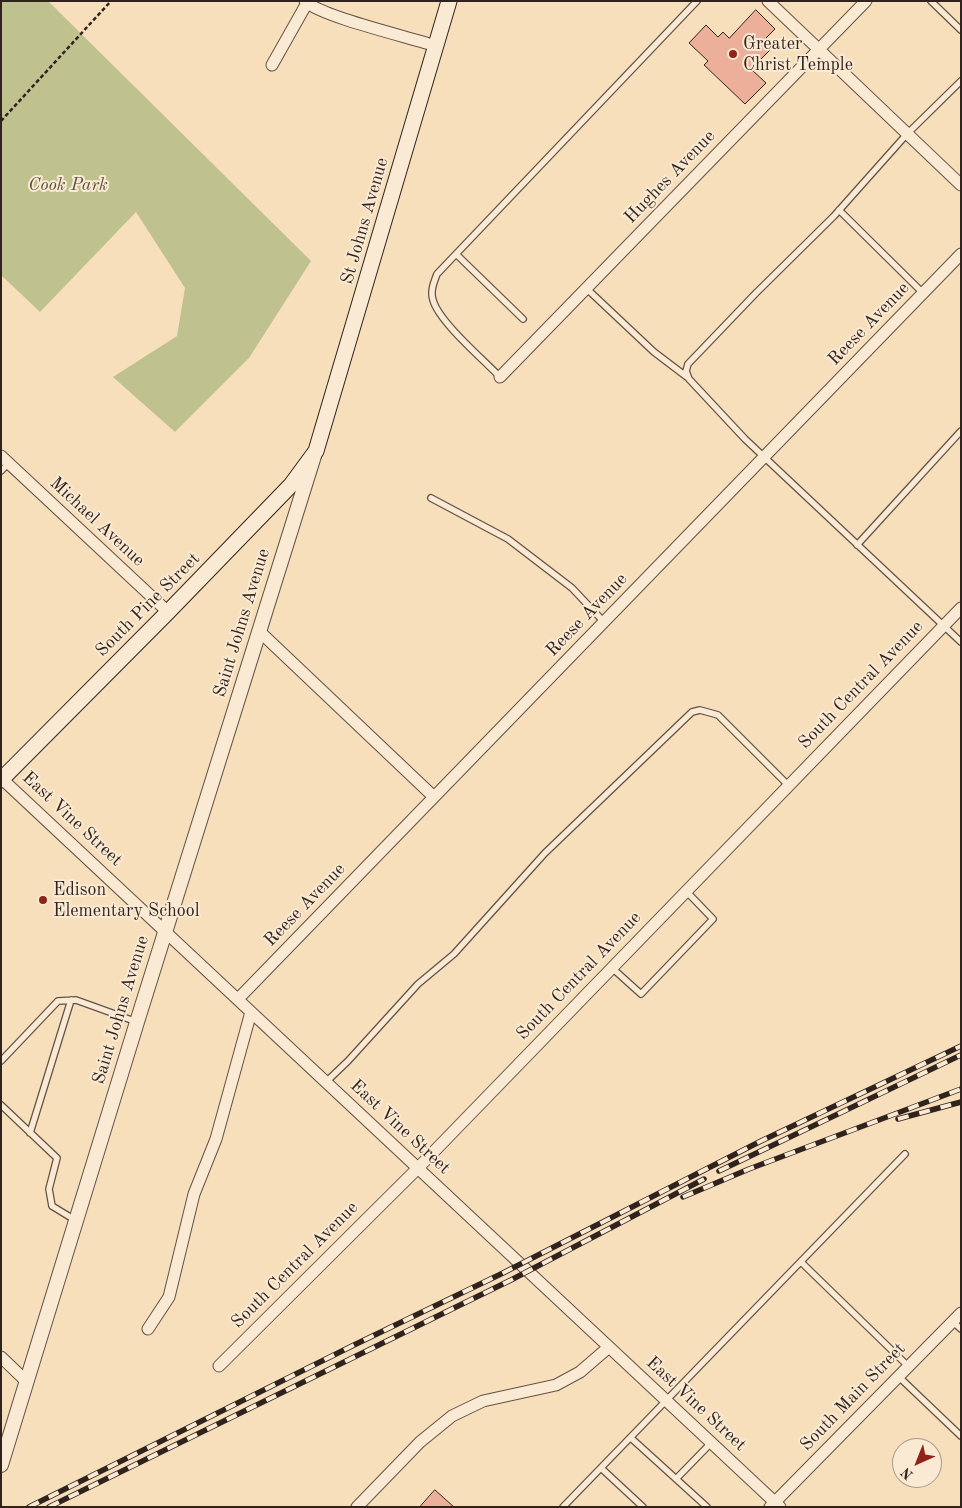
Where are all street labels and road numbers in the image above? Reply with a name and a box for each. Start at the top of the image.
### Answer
street label: Hughes Avenue [620,126,720,228]
street label: St Johns Avenue [337,155,393,287]
street label: Reese Avenue [824,278,914,370]
street label: Michael Avenue [45,473,149,571]
street label: Saint Johns Avenue [209,546,275,700]
street label: South Pine Street [91,548,205,662]
street label: Reese Avenue [542,569,632,661]
street label: South Central Avenue [794,616,928,754]
street label: East Vine Street [17,767,127,871]
street label: Reese Avenue [260,859,350,951]
street label: South Central Avenue [512,907,646,1045]
street label: Saint Johns Avenue [88,933,154,1087]
street label: East Vine Street [345,1075,455,1179]
street label: South Central Avenue [227,1197,363,1333]
street label: South Main Street [796,1338,910,1456]
street label: East Vine Street [641,1352,751,1456]

